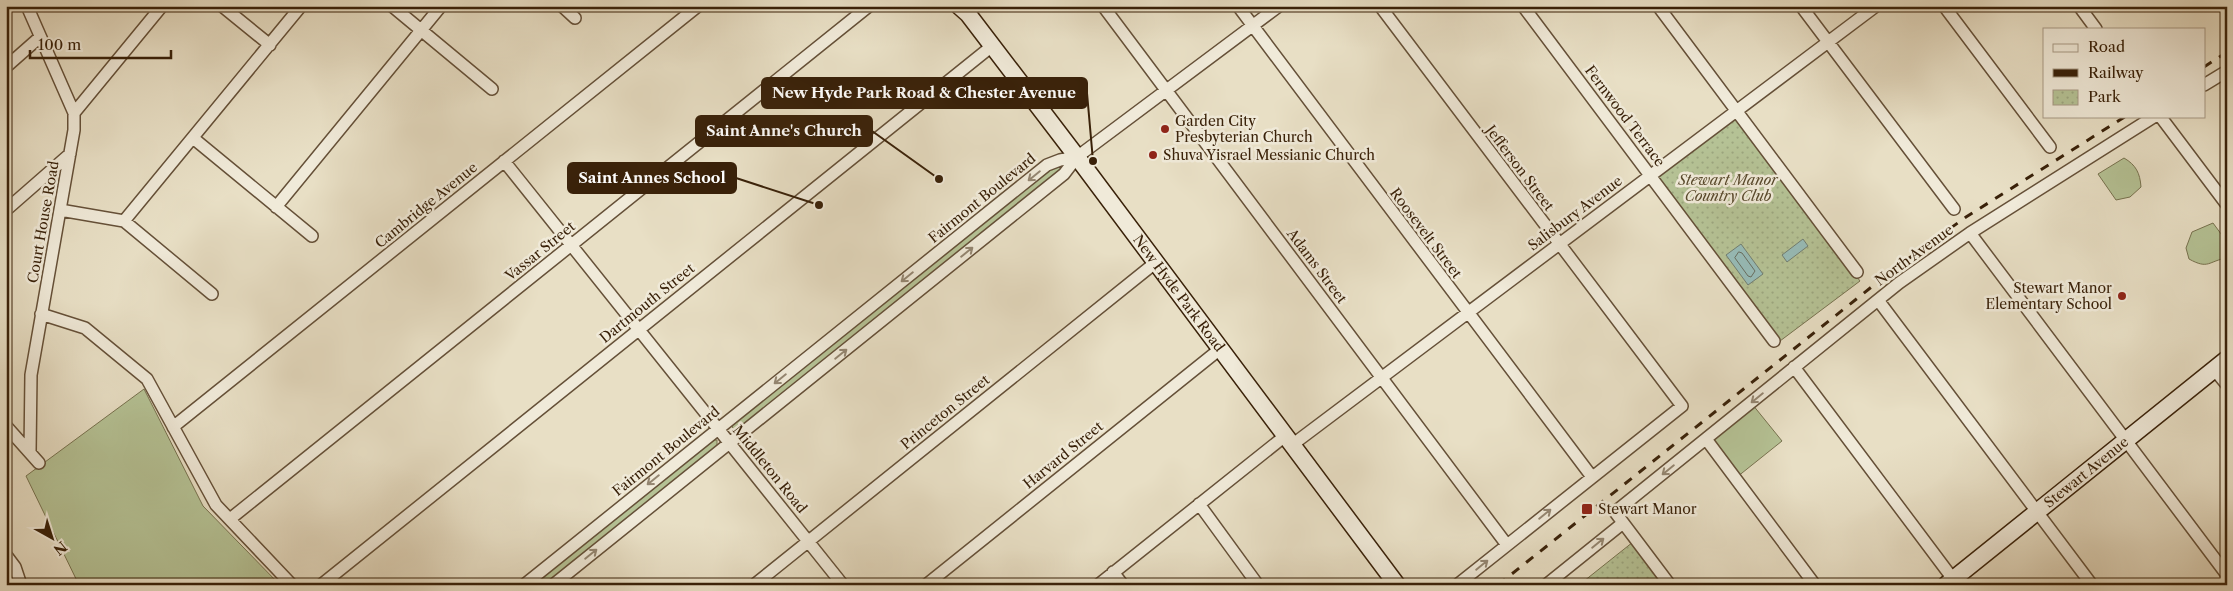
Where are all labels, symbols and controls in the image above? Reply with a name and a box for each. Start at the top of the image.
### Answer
scale bar [30,28,171,60]
legend [2043,28,2206,118]
text: 100 m [38,35,81,54]
text: Road [2088,37,2125,56]
street label: Fernwood Terrace [1581,62,1669,170]
text: Railway [2088,63,2144,82]
callout: New Hyde Park Road & Chester Avenue [762,78,1087,108]
text: New Hyde Park Road & Chester Avenue [772,83,1076,102]
text: Park [2088,87,2122,106]
place label: Garden City Presbyterian Church [1175,112,1313,146]
callout: Saint Anne's Church [696,116,872,146]
street label: Jefferson Street [1481,120,1558,214]
text: Saint Anne's Church [706,121,863,140]
marker: Garden City Presbyterian Church [1159,123,1171,135]
place label: Shuva Yisrael Messianic Church [1163,146,1375,164]
street label: Fairmont Boulevard [925,149,1040,247]
marker: Shuva Yisrael Messianic Church [1147,149,1159,161]
street label: Cambridge Avenue [371,158,481,252]
street label: Court House Road [23,159,63,284]
callout: Saint Annes School [568,163,736,193]
text: Saint Annes School [578,168,726,187]
one-way arrow [1028,170,1041,181]
park label: Stewart Manor Country Club [1677,171,1779,205]
street label: Salisbury Avenue [1524,172,1626,254]
street label: Roosevelt Street [1386,184,1466,282]
street label: Vassar Street [501,217,579,285]
street label: North Avenue [1871,220,1957,289]
street label: Adams Street [1283,224,1351,307]
street label: New Hyde Park Road [1129,231,1229,356]
one-way arrow [960,246,973,257]
street label: Dartmouth Street [596,259,698,347]
one-way arrow [901,272,914,283]
place label: Stewart Manor Elementary School [1986,279,2112,313]
marker: Stewart Manor Elementary School [2116,290,2128,302]
one-way arrow [834,348,847,359]
street label: Princeton Street [897,371,993,453]
one-way arrow [774,373,787,384]
one-way arrow [1750,392,1763,403]
street label: Fairmont Boulevard [609,402,724,500]
street label: Harvard Street [1019,417,1107,493]
street label: Middleton Road [729,421,811,517]
street label: Stewart Avenue [2040,433,2132,512]
one-way arrow [1662,464,1675,475]
one-way arrow [647,475,660,486]
place label: Stewart Manor [1598,500,1697,518]
marker: Stewart Manor [1580,502,1594,516]
one-way arrow [1538,509,1551,520]
north arrow [28,514,78,564]
text: N [50,537,71,559]
one-way arrow [1591,538,1604,549]
one-way arrow [584,549,597,560]
one-way arrow [1475,559,1488,570]

